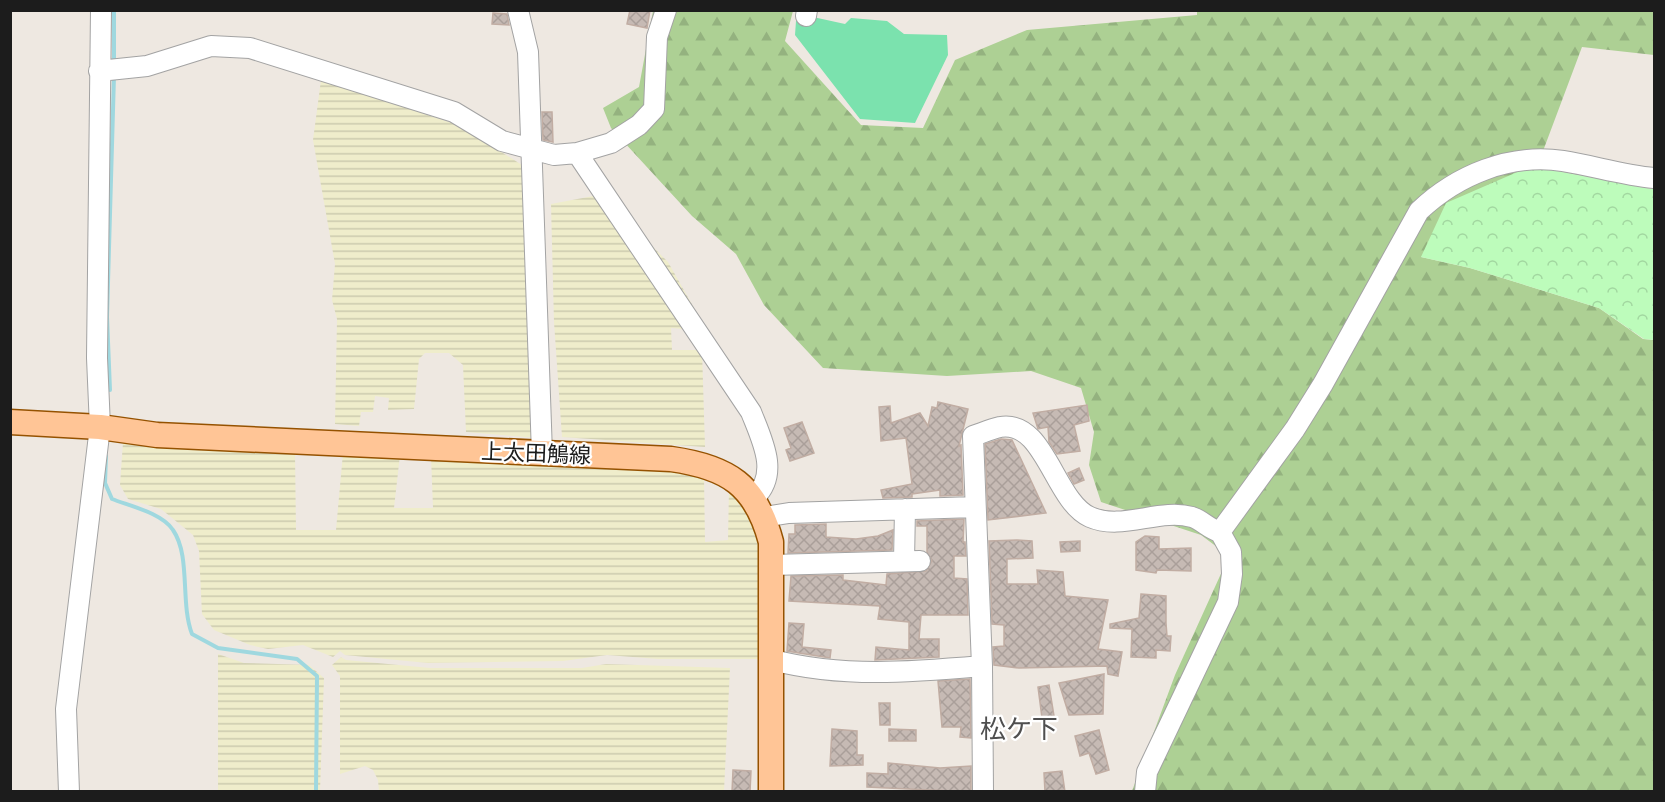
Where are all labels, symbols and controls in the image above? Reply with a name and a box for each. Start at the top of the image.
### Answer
street label: 上太田鵤線 [480,434,592,472]
district label: 松ケ下 [980,709,1058,748]

